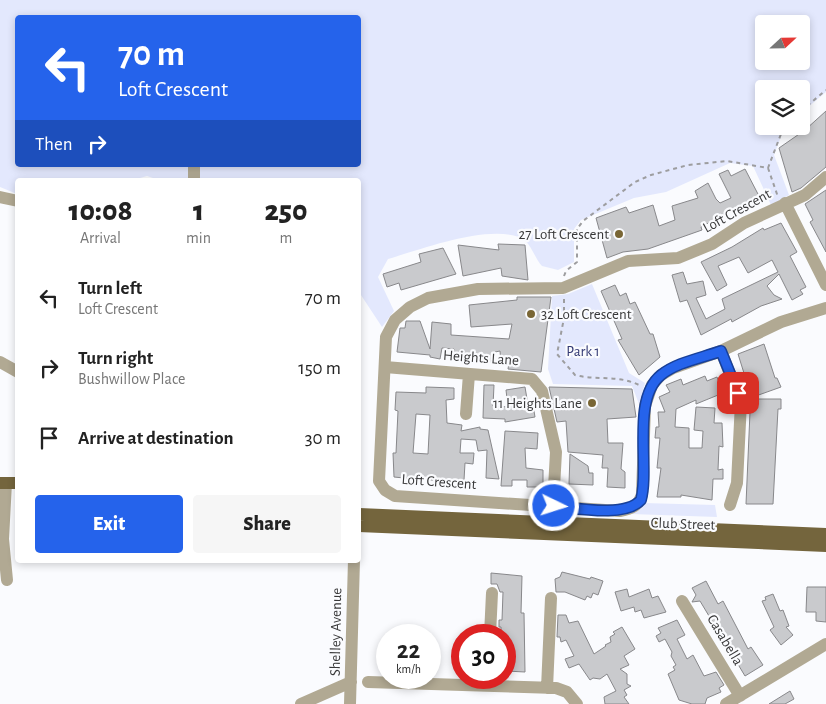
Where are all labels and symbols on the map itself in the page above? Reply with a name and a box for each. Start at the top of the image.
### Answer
north arrow [755,15,810,70]
street label: Loft Crescent [701,186,774,236]
place label: 27 Loft Crescent [518,227,609,242]
marker: 27 Loft Crescent [613,228,625,240]
place label: 32 Loft Crescent [541,307,632,322]
marker: 32 Loft Crescent [525,308,537,320]
park label: Park 1 [566,344,600,359]
street label: Heights Lane [443,348,520,368]
pin [717,372,759,414]
place label: 11 Heights Lane [493,396,582,411]
marker: 11 Heights Lane [586,397,598,409]
street label: Loft Crescent [401,472,477,492]
position arrow [527,479,579,531]
street label: Club Street [650,515,716,533]
street label: Shelley Avenue [328,588,344,676]
street label: Casabella [704,612,746,668]
speed limit sign: 30 [451,624,516,689]

